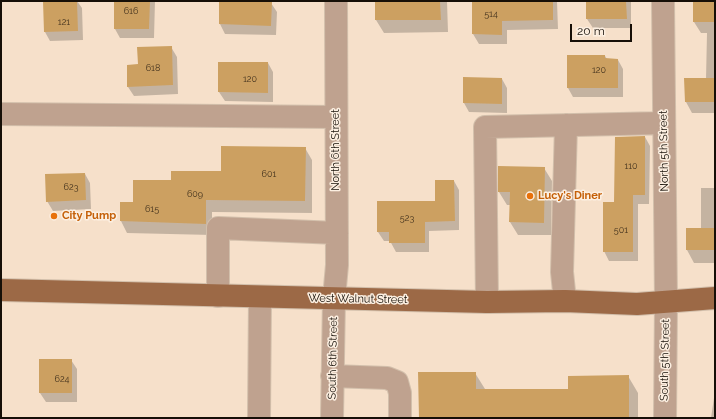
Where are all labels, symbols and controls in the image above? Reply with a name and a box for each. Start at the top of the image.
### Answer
house number: 616 [124,6,138,16]
house number: 514 [484,9,498,19]
scale bar [572,16,634,42]
house number: 121 [58,17,70,27]
text: 20 m [577,24,605,38]
house number: 618 [146,63,160,73]
house number: 120 [592,65,606,75]
house number: 120 [243,74,257,84]
street label: North 6th Street [329,109,343,191]
street label: North 5th Street [657,110,671,192]
house number: 110 [624,161,638,171]
house number: 601 [262,169,276,179]
house number: 623 [64,182,78,192]
house number: 609 [187,189,203,199]
place label: Lucy's Diner [538,189,602,203]
marker: Lucy's Diner [525,191,535,201]
house number: 615 [145,204,159,214]
place label: City Pump [62,209,116,223]
marker: City Pump [49,211,59,221]
house number: 523 [400,213,414,223]
house number: 501 [614,225,628,235]
street label: West Walnut Street [308,292,408,306]
street label: South 6th Street [326,317,340,399]
street label: South 5th Street [658,319,672,401]
house number: 624 [54,374,70,384]

